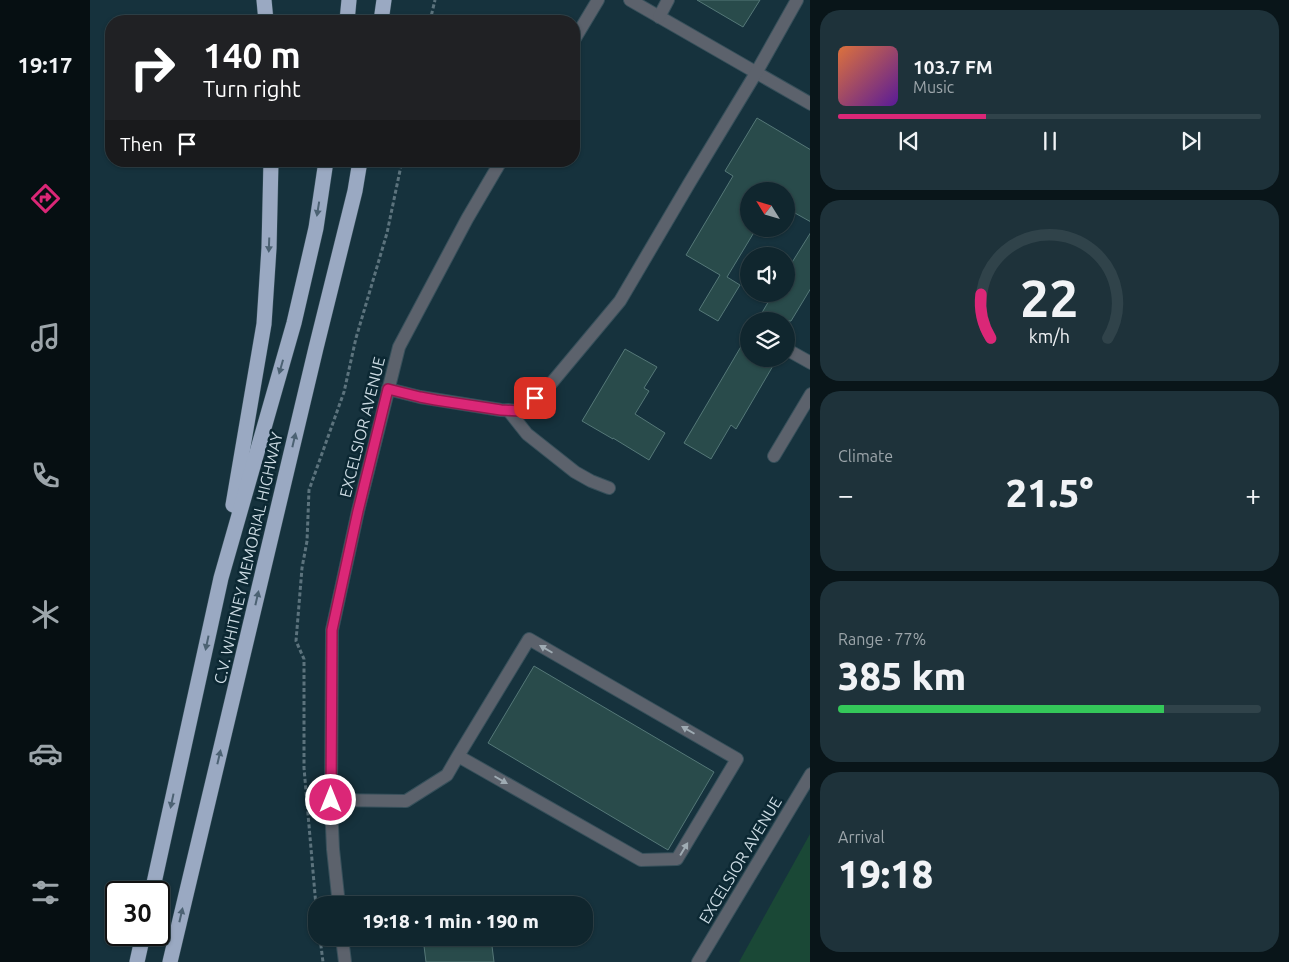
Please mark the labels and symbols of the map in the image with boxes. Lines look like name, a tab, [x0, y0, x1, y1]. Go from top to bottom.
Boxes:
north arrow	[740, 182, 795, 238]
one-way arrow	[314, 202, 322, 218]
one-way arrow	[265, 237, 273, 253]
street label: EXCELSIOR AVENUE	[336, 355, 388, 499]
one-way arrow	[277, 360, 285, 375]
pin	[514, 377, 556, 419]
street label: C.V. WHITNEY MEMORIAL HIGHWAY	[210, 430, 286, 686]
one-way arrow	[290, 433, 298, 448]
one-way arrow	[253, 591, 261, 606]
one-way arrow	[203, 635, 211, 650]
one-way arrow	[540, 645, 553, 654]
one-way arrow	[680, 726, 695, 734]
one-way arrow	[215, 749, 223, 764]
position arrow	[304, 773, 356, 825]
one-way arrow	[494, 775, 507, 784]
street label: EXCELSIOR AVENUE	[695, 793, 785, 926]
one-way arrow	[168, 794, 176, 809]
one-way arrow	[679, 842, 688, 855]
speed limit sign: 30	[105, 881, 170, 946]
one-way arrow	[177, 907, 185, 922]

